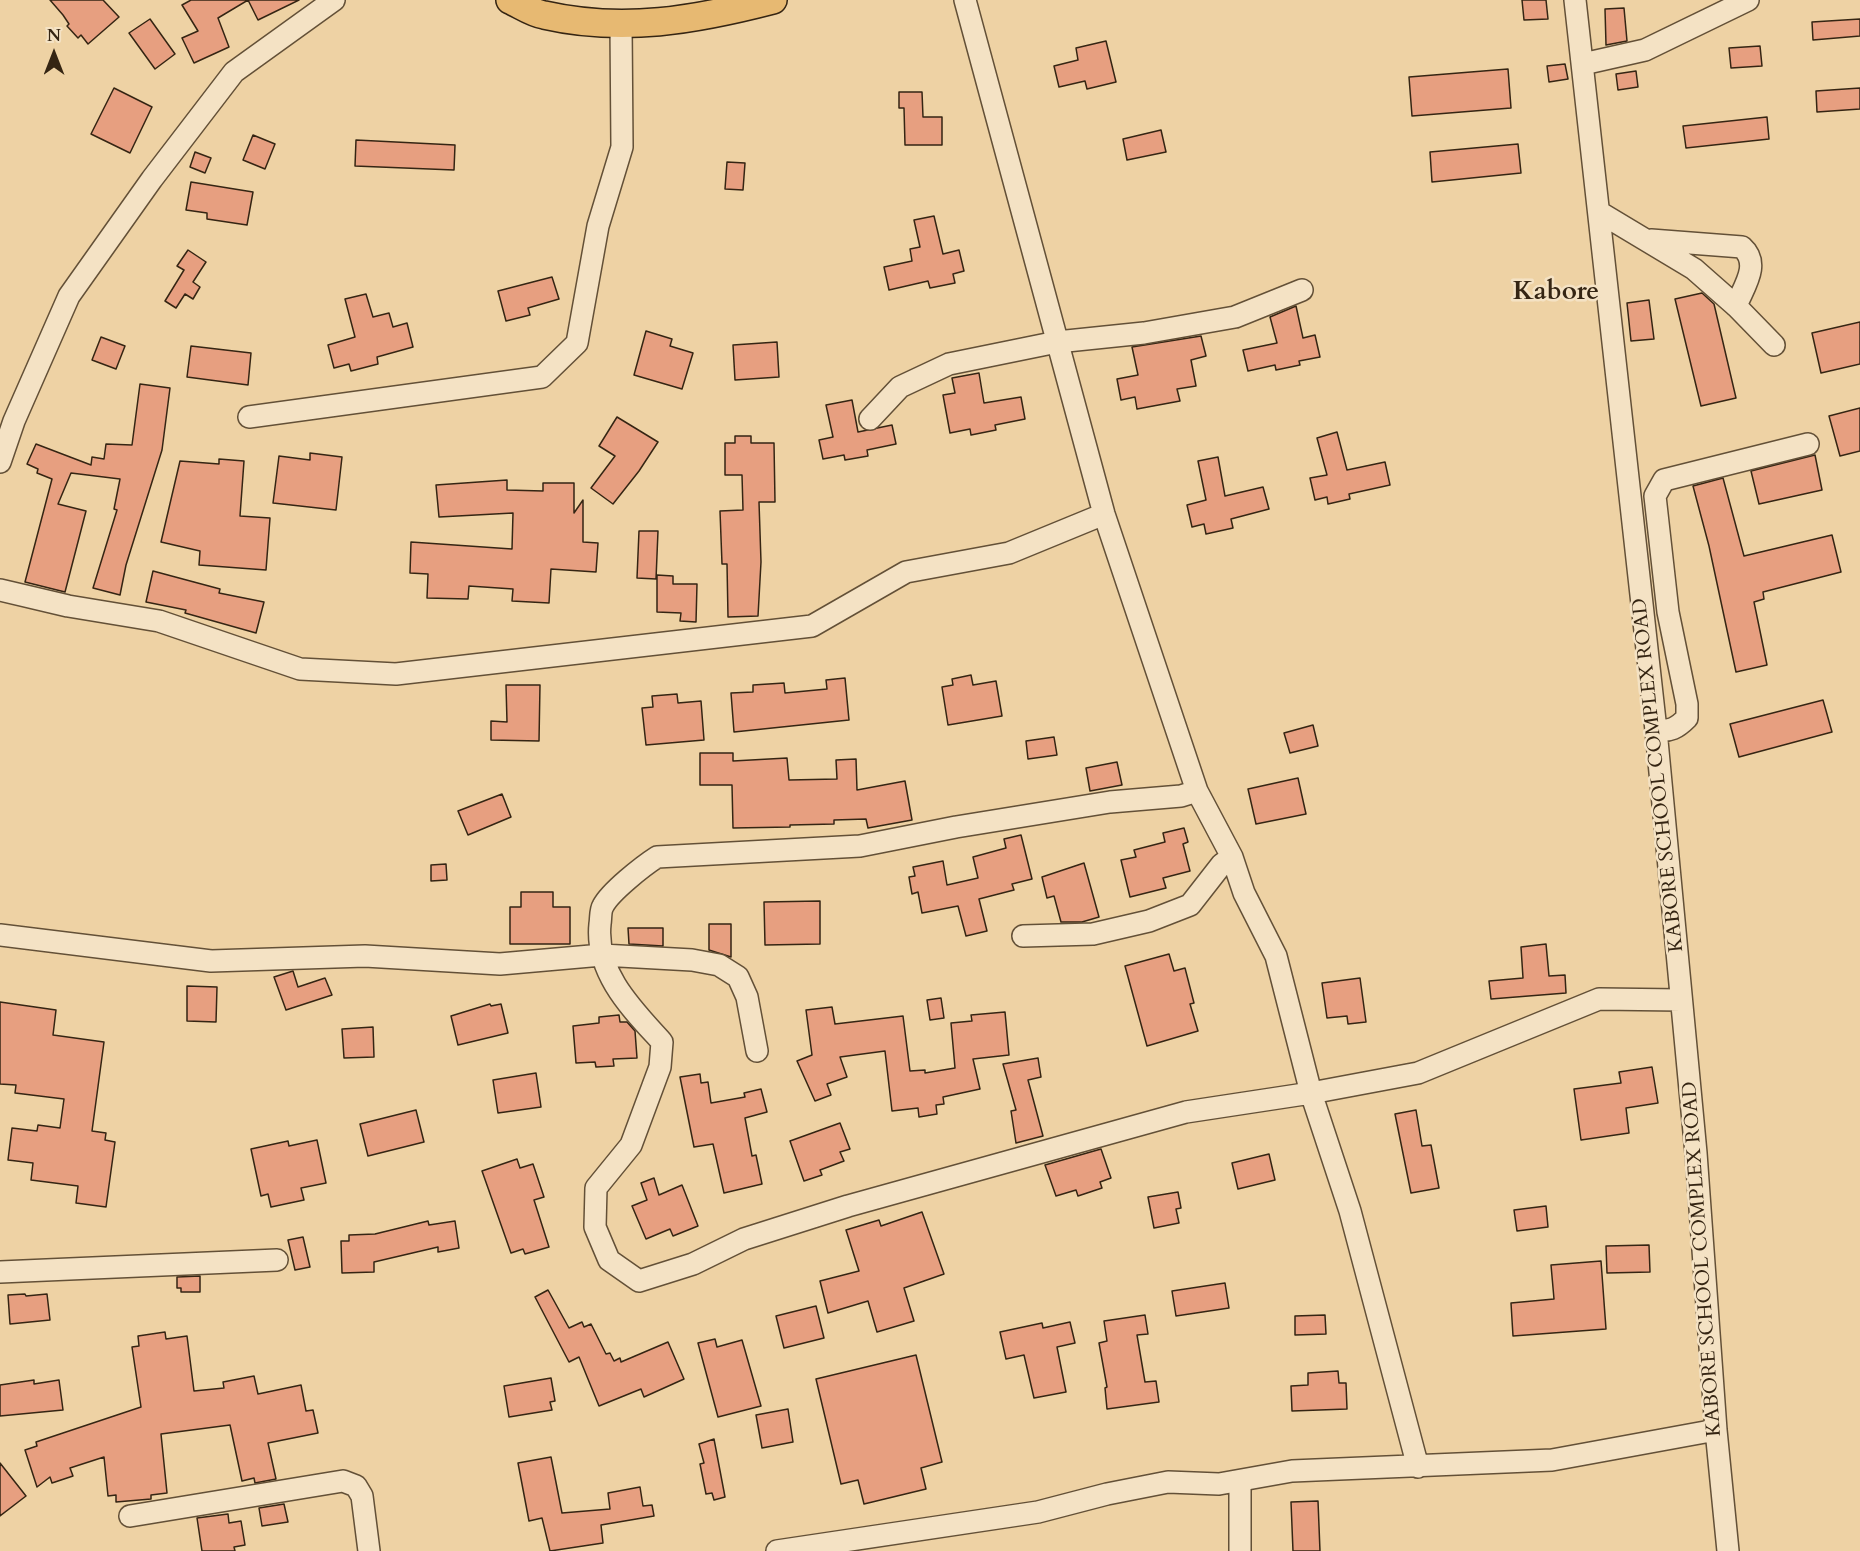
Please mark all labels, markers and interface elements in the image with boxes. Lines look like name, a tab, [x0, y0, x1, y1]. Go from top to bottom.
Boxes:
north arrow	[24, 24, 84, 84]
text: N	[47, 25, 61, 47]
district label: Kabore	[1513, 277, 1599, 309]
street label: KABORE SCHOOL COMPLEX ROAD	[1628, 597, 1690, 953]
street label: KABORE SCHOOL COMPLEX ROAD	[1679, 1081, 1727, 1437]

